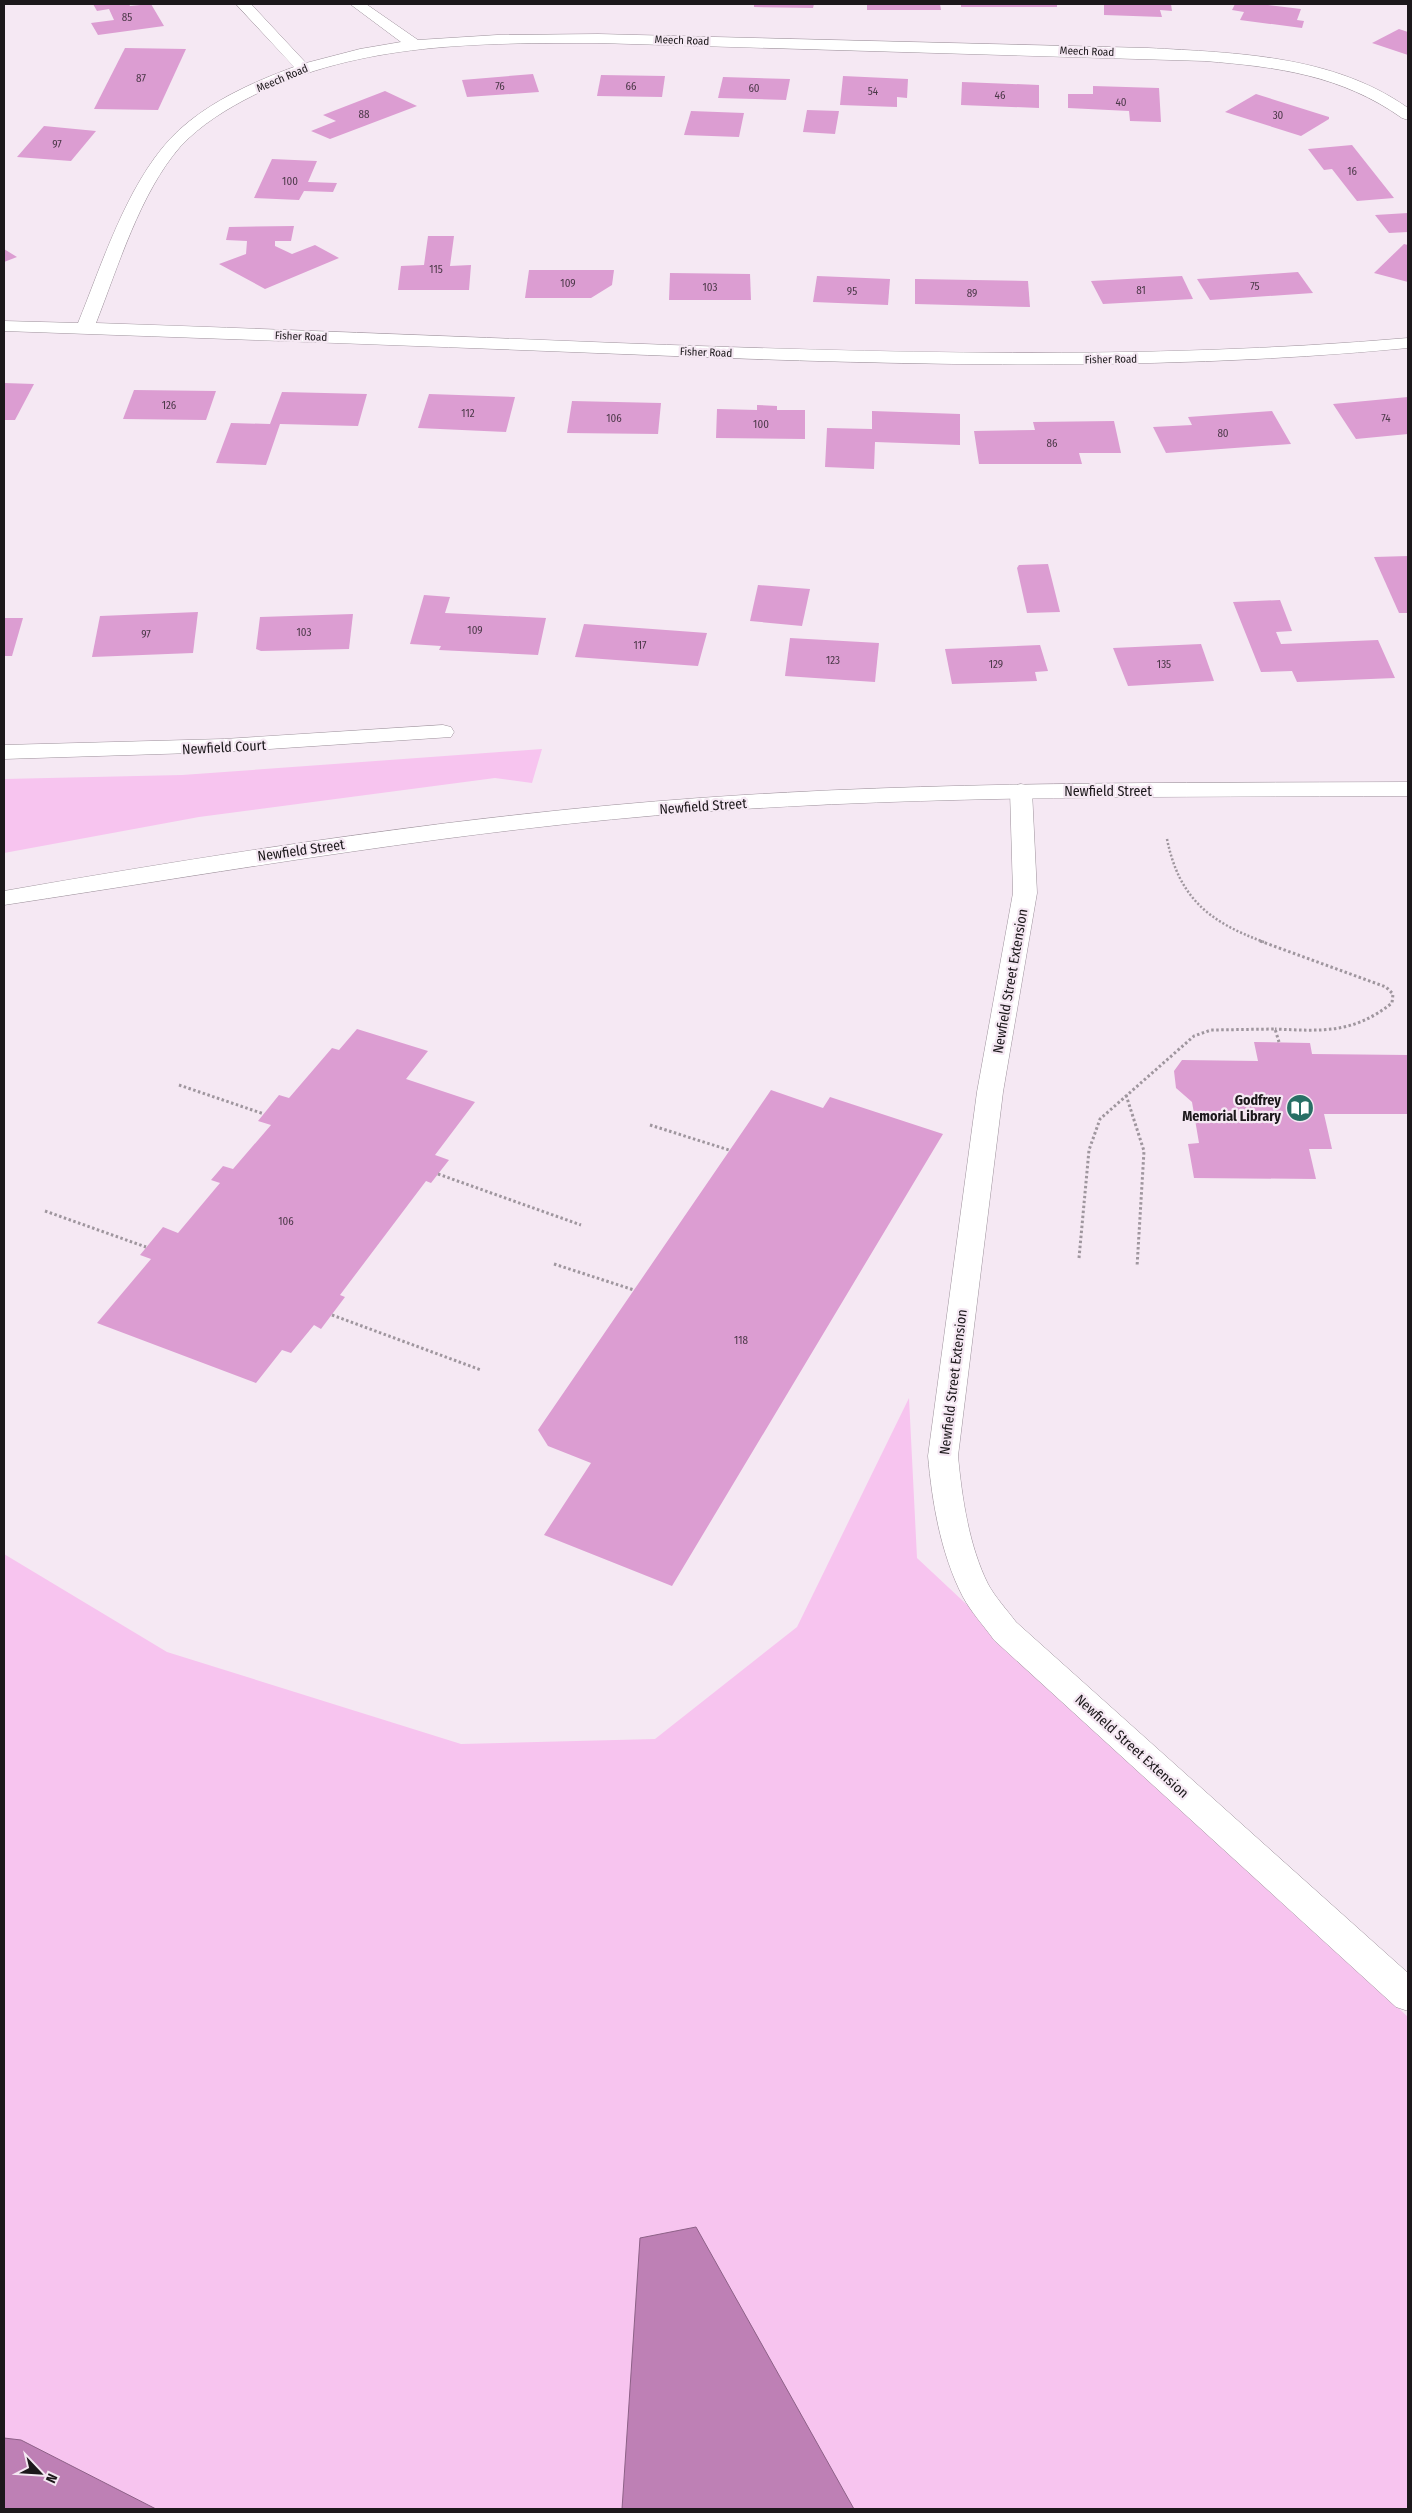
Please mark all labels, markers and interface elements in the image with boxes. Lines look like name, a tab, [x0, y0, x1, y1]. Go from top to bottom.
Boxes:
house number: 85	[122, 11, 132, 24]
street label: Meech Road	[654, 33, 709, 48]
street label: Meech Road	[1059, 44, 1114, 59]
street label: Meech Road	[255, 62, 310, 95]
house number: 87	[136, 72, 146, 85]
house number: 76	[495, 80, 505, 93]
house number: 66	[626, 80, 637, 93]
house number: 60	[748, 82, 760, 95]
house number: 54	[868, 85, 879, 98]
house number: 46	[995, 89, 1006, 102]
house number: 40	[1115, 96, 1127, 109]
house number: 88	[359, 108, 370, 121]
house number: 30	[1273, 109, 1284, 122]
house number: 97	[52, 138, 62, 151]
house number: 16	[1347, 165, 1357, 178]
house number: 100	[282, 175, 298, 188]
house number: 115	[429, 263, 443, 276]
house number: 109	[560, 277, 576, 290]
house number: 75	[1250, 280, 1260, 293]
house number: 103	[703, 281, 717, 294]
house number: 81	[1136, 284, 1146, 297]
house number: 95	[847, 285, 857, 298]
house number: 89	[967, 287, 977, 300]
street label: Fisher Road	[275, 329, 327, 344]
street label: Fisher Road	[680, 345, 732, 360]
street label: Fisher Road	[1085, 353, 1137, 366]
house number: 126	[162, 399, 177, 412]
house number: 112	[461, 407, 475, 420]
house number: 106	[606, 412, 622, 425]
house number: 74	[1381, 412, 1391, 425]
house number: 100	[753, 418, 769, 431]
house number: 80	[1217, 427, 1229, 440]
house number: 86	[1047, 437, 1058, 450]
house number: 109	[467, 624, 483, 637]
house number: 103	[297, 626, 311, 639]
house number: 97	[141, 628, 151, 641]
house number: 117	[634, 639, 647, 652]
house number: 123	[826, 654, 840, 667]
house number: 129	[989, 658, 1003, 671]
house number: 135	[1157, 658, 1171, 671]
street label: Newfield Court	[182, 737, 267, 758]
street label: Newfield Street	[1064, 783, 1152, 800]
street label: Newfield Street	[659, 795, 748, 818]
street label: Newfield Street	[256, 836, 346, 865]
street label: Newfield Street Extension	[989, 907, 1032, 1055]
place label: Godfrey Memorial Library	[1182, 1092, 1281, 1125]
library icon: Godfrey Memorial Library	[1285, 1093, 1315, 1123]
house number: 106	[278, 1215, 294, 1228]
street label: Newfield Street Extension	[936, 1308, 971, 1456]
house number: 118	[734, 1334, 748, 1347]
street label: Newfield Street Extension	[1072, 1691, 1192, 1802]
north arrow	[15, 2448, 65, 2498]
text: N	[42, 2471, 61, 2486]

